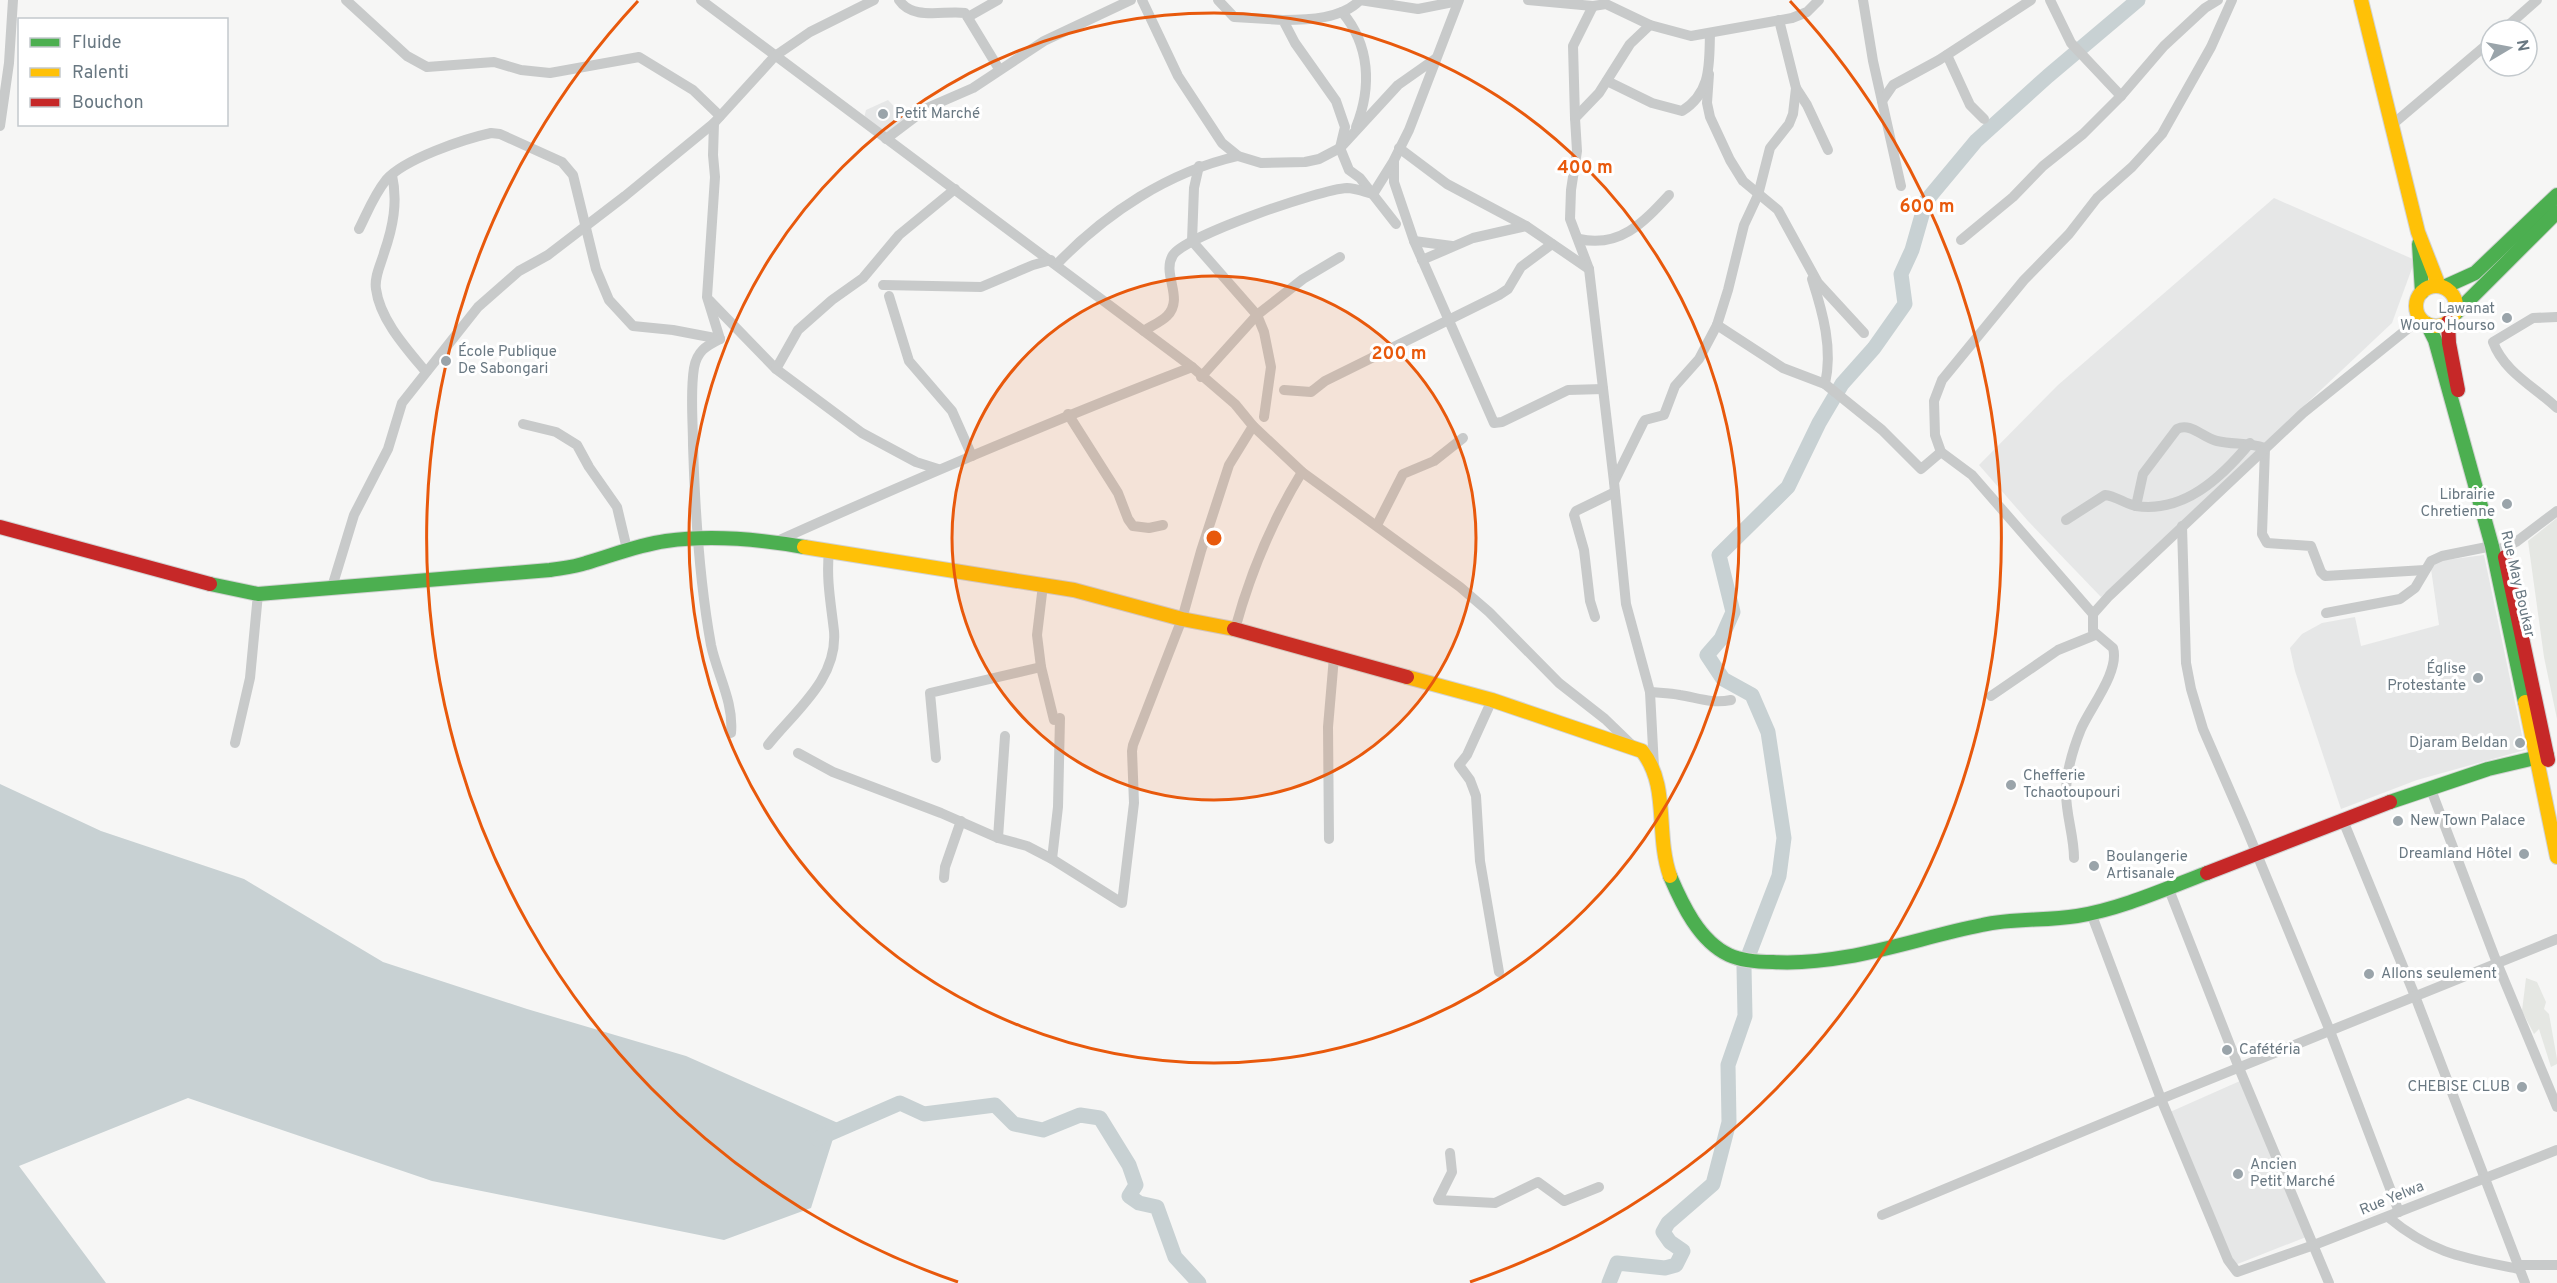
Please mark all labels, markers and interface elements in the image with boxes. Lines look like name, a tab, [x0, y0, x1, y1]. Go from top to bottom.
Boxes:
legend	[18, 18, 228, 126]
north arrow	[2479, 18, 2539, 78]
text: Fluide	[72, 32, 121, 55]
text: N	[2511, 38, 2533, 53]
text: Ralenti	[72, 62, 129, 85]
text: Bouchon	[72, 92, 144, 115]
place label: Petit Marché	[895, 105, 980, 124]
marker: Petit Marché	[876, 107, 890, 121]
text: 400 m	[1557, 157, 1613, 180]
text: 600 m	[1899, 196, 1955, 219]
place label: Lawanat Wouro Hourso	[2400, 300, 2495, 336]
marker: Lawanat Wouro Hourso	[2500, 311, 2514, 325]
place label: École Publique De Sabongari	[458, 342, 557, 379]
text: 200 m	[1371, 343, 1427, 366]
marker: École Publique De Sabongari	[439, 354, 453, 368]
place label: Librairie Chretienne	[2420, 486, 2495, 522]
marker: Librairie Chretienne	[2500, 497, 2514, 511]
centre of rings	[1204, 528, 1224, 548]
street label: Rue May Boukar	[2495, 529, 2539, 639]
place label: Église Protestante	[2387, 659, 2466, 696]
marker: Église Protestante	[2471, 671, 2485, 685]
place label: Djaram Beldan	[2409, 734, 2508, 753]
marker: Djaram Beldan	[2513, 736, 2527, 750]
place label: Chefferie Tchaotoupouri	[2023, 767, 2120, 803]
marker: Chefferie Tchaotoupouri	[2004, 778, 2018, 792]
place label: New Town Palace	[2410, 812, 2525, 831]
marker: New Town Palace	[2391, 814, 2405, 828]
place label: Dreamland Hôtel	[2399, 845, 2512, 864]
marker: Dreamland Hôtel	[2517, 847, 2531, 861]
place label: Boulangerie Artisanale	[2106, 848, 2188, 884]
marker: Boulangerie Artisanale	[2087, 859, 2101, 873]
place label: Allons seulement	[2381, 965, 2497, 984]
marker: Allons seulement	[2362, 967, 2376, 981]
place label: Cafétéria	[2239, 1041, 2300, 1060]
marker: Cafétéria	[2220, 1043, 2234, 1057]
place label: CHEBISE CLUB	[2408, 1078, 2510, 1097]
marker: CHEBISE CLUB	[2515, 1080, 2529, 1094]
place label: Ancien Petit Marché	[2250, 1156, 2335, 1192]
marker: Ancien Petit Marché	[2231, 1167, 2245, 1181]
street label: Rue Yelwa	[2357, 1177, 2427, 1221]

